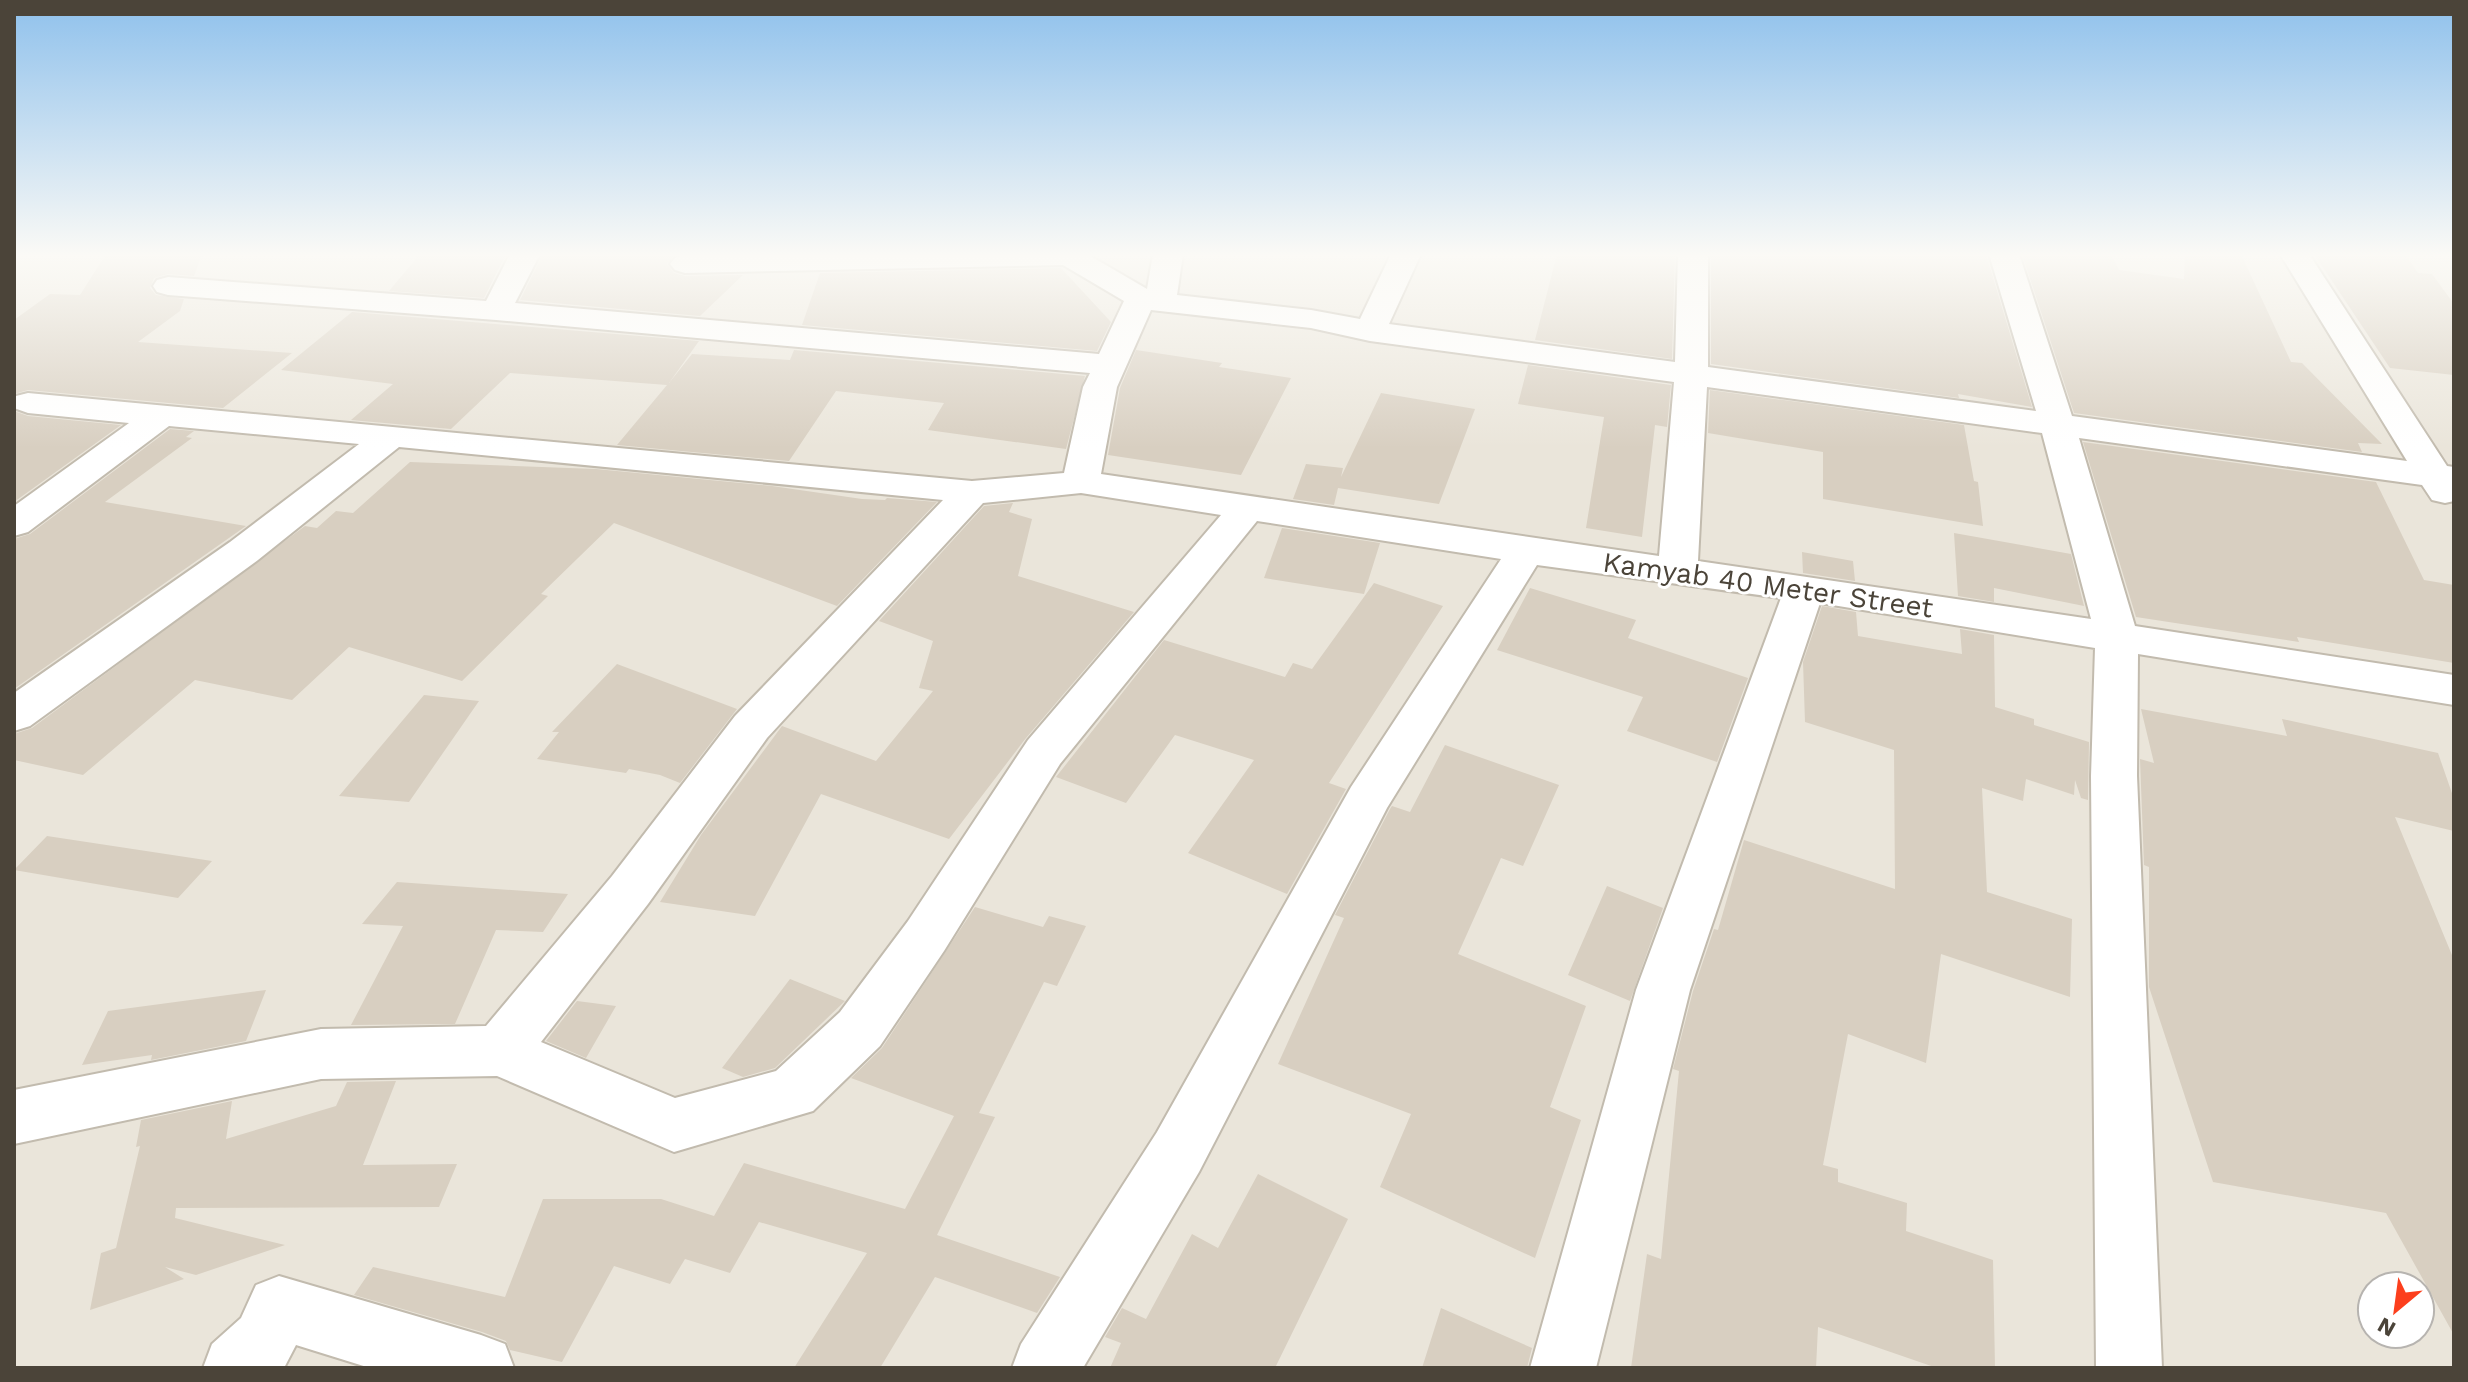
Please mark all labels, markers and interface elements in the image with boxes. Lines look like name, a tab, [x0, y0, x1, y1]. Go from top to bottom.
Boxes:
street label: Kamyab 40 Meter Street	[1601, 545, 1936, 625]
north arrow	[2356, 1270, 2436, 1350]
text: N	[2373, 1312, 2400, 1342]

